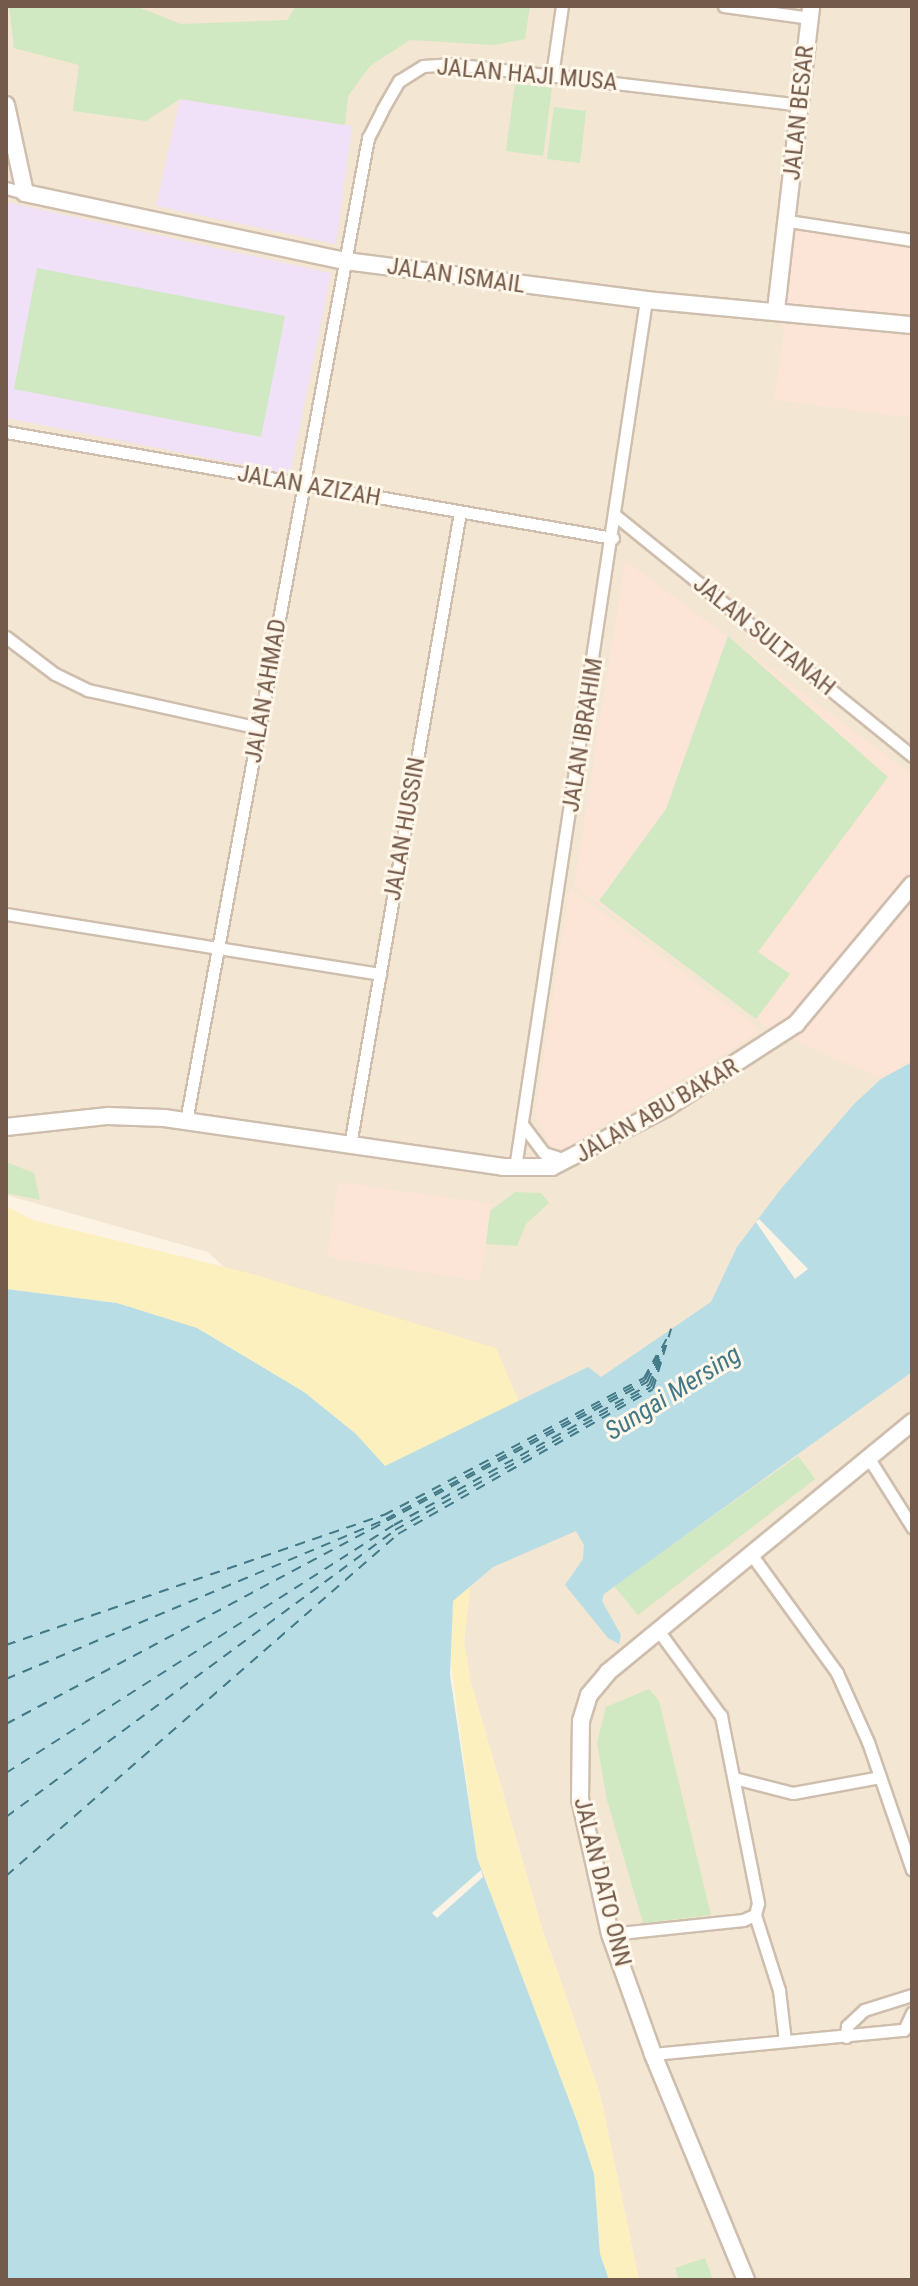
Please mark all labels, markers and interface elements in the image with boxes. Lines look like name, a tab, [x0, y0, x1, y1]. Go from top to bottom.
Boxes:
street label: JALAN BESAR	[778, 44, 820, 182]
street label: JALAN HAJI MUSA	[436, 53, 618, 97]
street label: JALAN ISMAIL	[385, 252, 527, 300]
street label: JALAN AZIZAH	[235, 459, 383, 513]
street label: JALAN SULTANAH	[687, 570, 841, 702]
street label: JALAN AHMAD	[239, 617, 293, 765]
street label: JALAN IBRAHIM	[557, 656, 609, 814]
street label: JALAN HUSSIN	[378, 755, 432, 903]
street label: JALAN ABU BAKAR	[570, 1053, 744, 1169]
water label: Sungai Mersing	[599, 1339, 747, 1447]
street label: JALAN DATO ONN	[567, 1795, 637, 1969]

